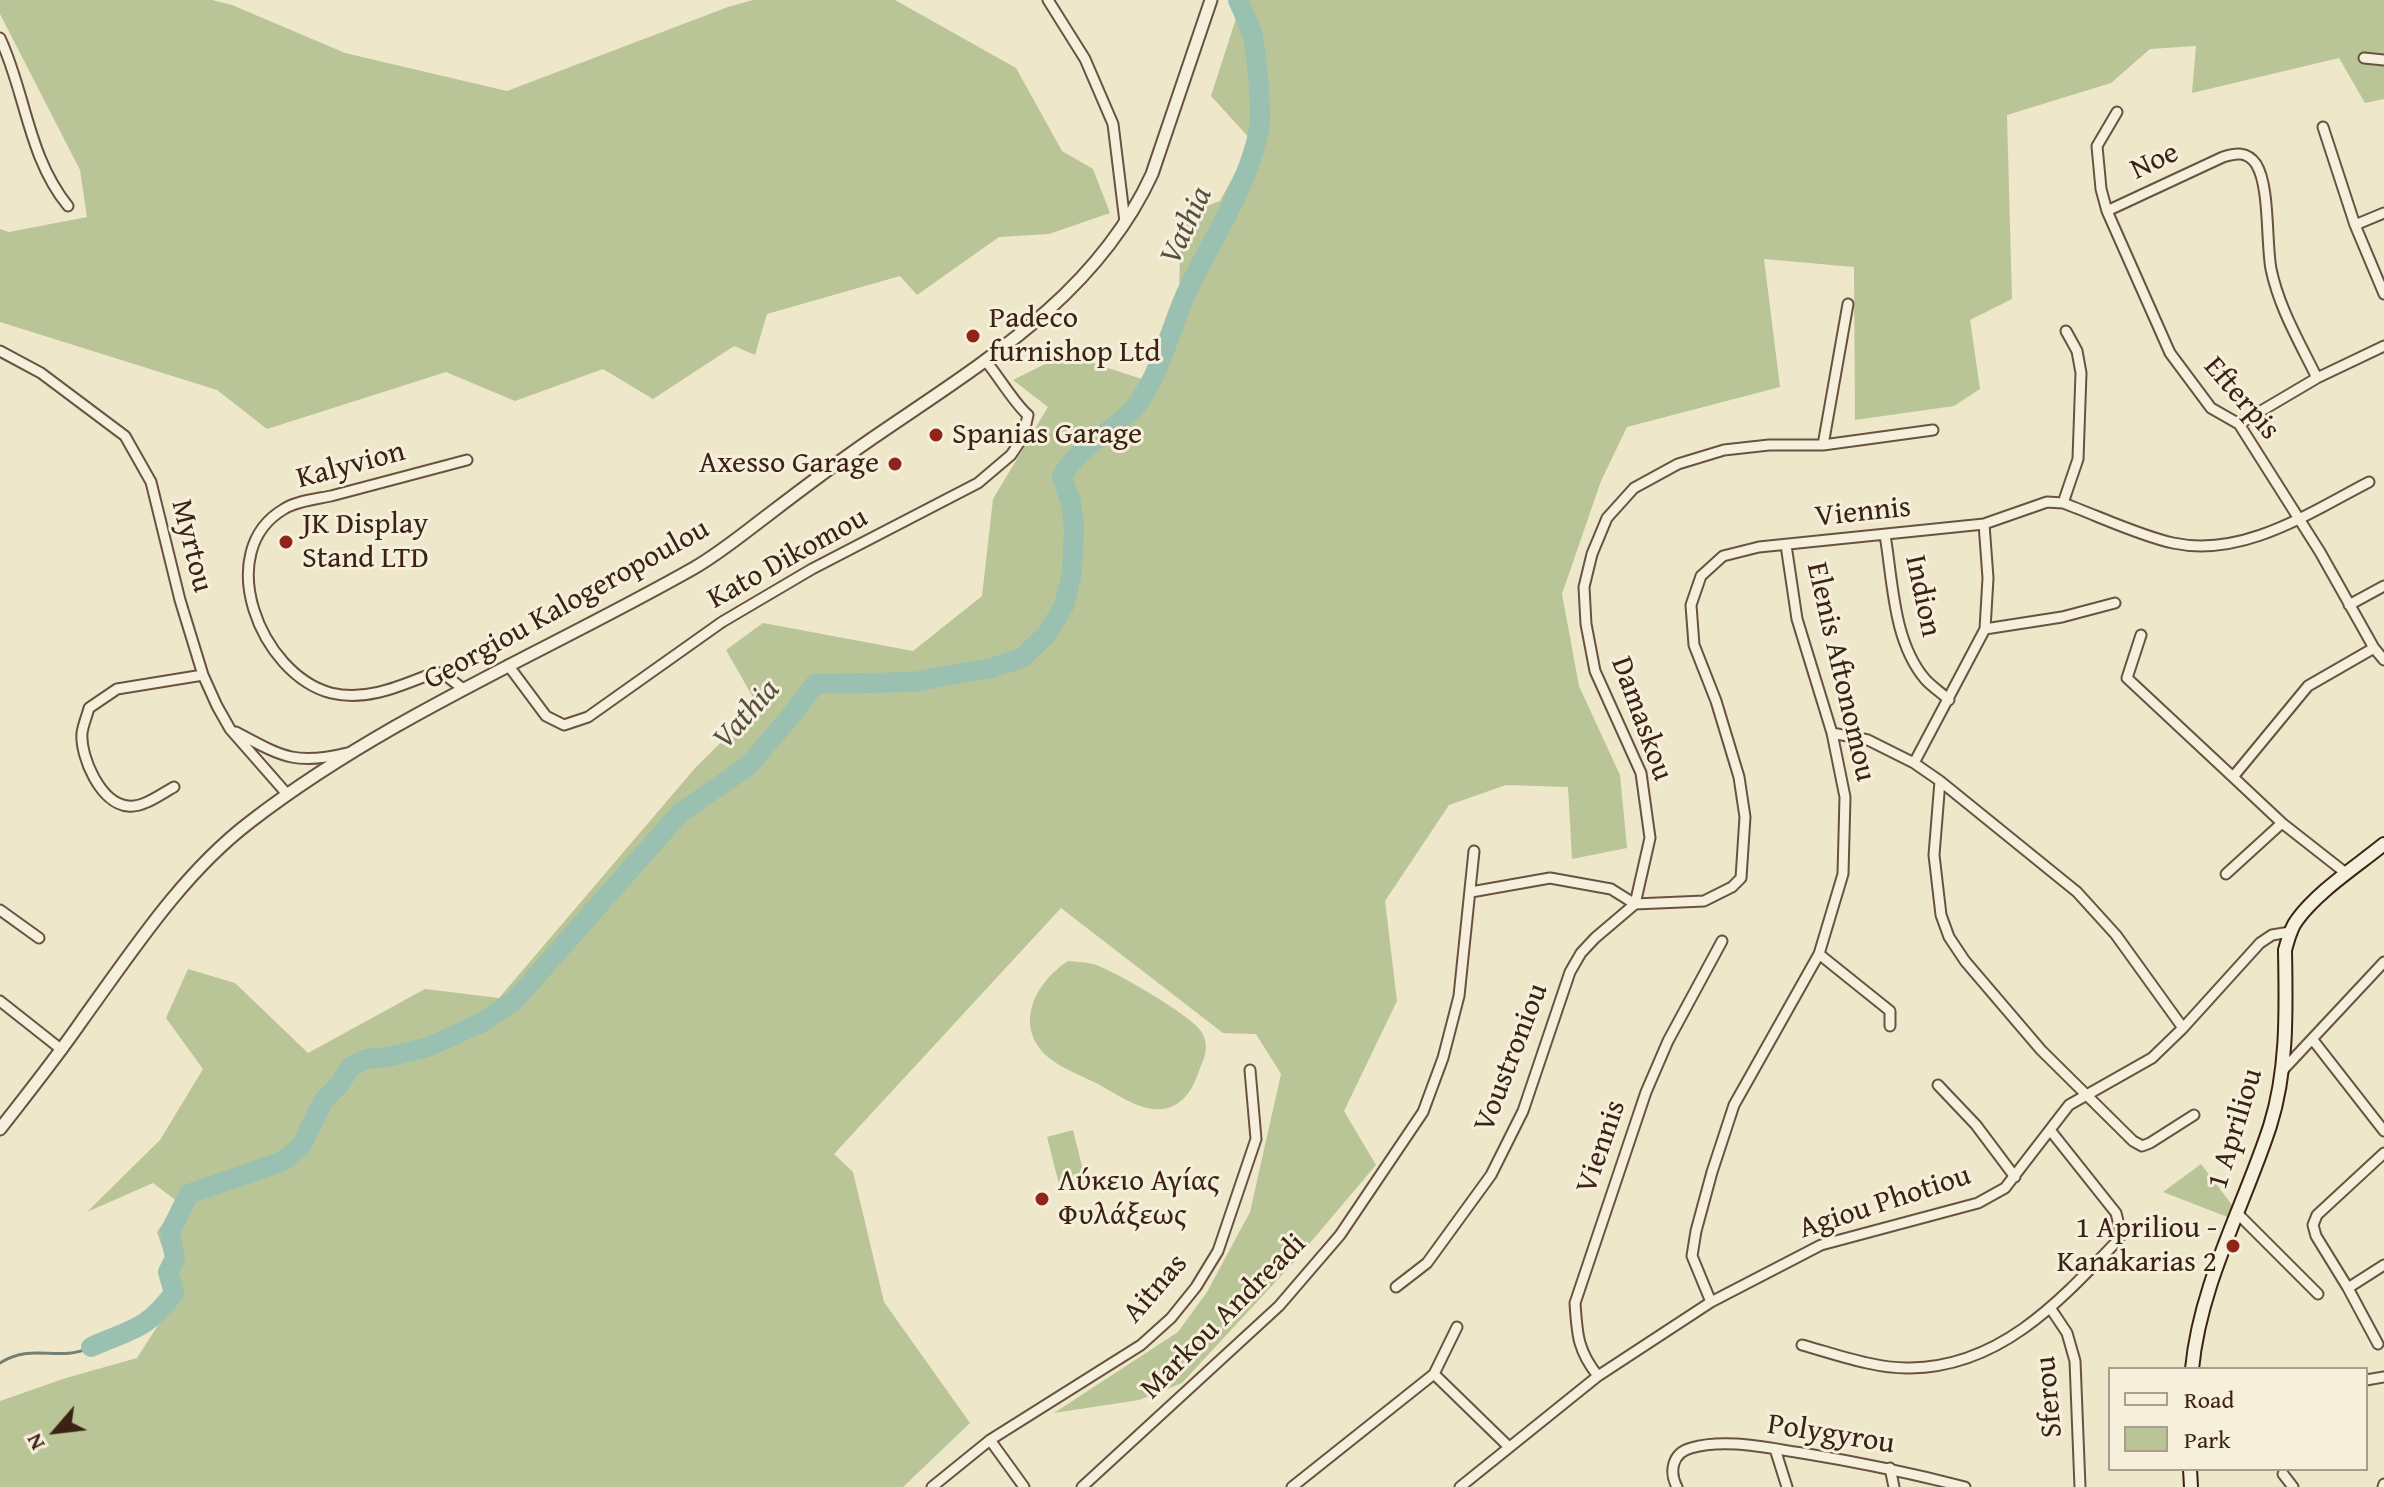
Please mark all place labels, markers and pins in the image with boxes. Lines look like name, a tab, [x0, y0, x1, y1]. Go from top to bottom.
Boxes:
place label: Padeco furnishop Ltd	[989, 301, 1161, 372]
marker: Padeco furnishop Ltd	[964, 327, 982, 345]
place label: Spanias Garage	[952, 417, 1142, 453]
marker: Spanias Garage	[927, 426, 945, 444]
place label: Axesso Garage	[699, 446, 879, 482]
marker: Axesso Garage	[886, 455, 904, 473]
place label: JK Display Stand LTD	[302, 507, 429, 578]
marker: JK Display Stand LTD	[277, 533, 295, 551]
place label: Λύκειο Αγίας Φυλάξεως	[1058, 1164, 1220, 1234]
marker: Λύκειο Αγίας Φυλάξεως	[1033, 1190, 1051, 1208]
place label: 1 Apriliou - Kanakarias 2	[2057, 1211, 2217, 1282]
marker: 1 Apriliou - Kanakarias 2	[2224, 1237, 2242, 1255]

